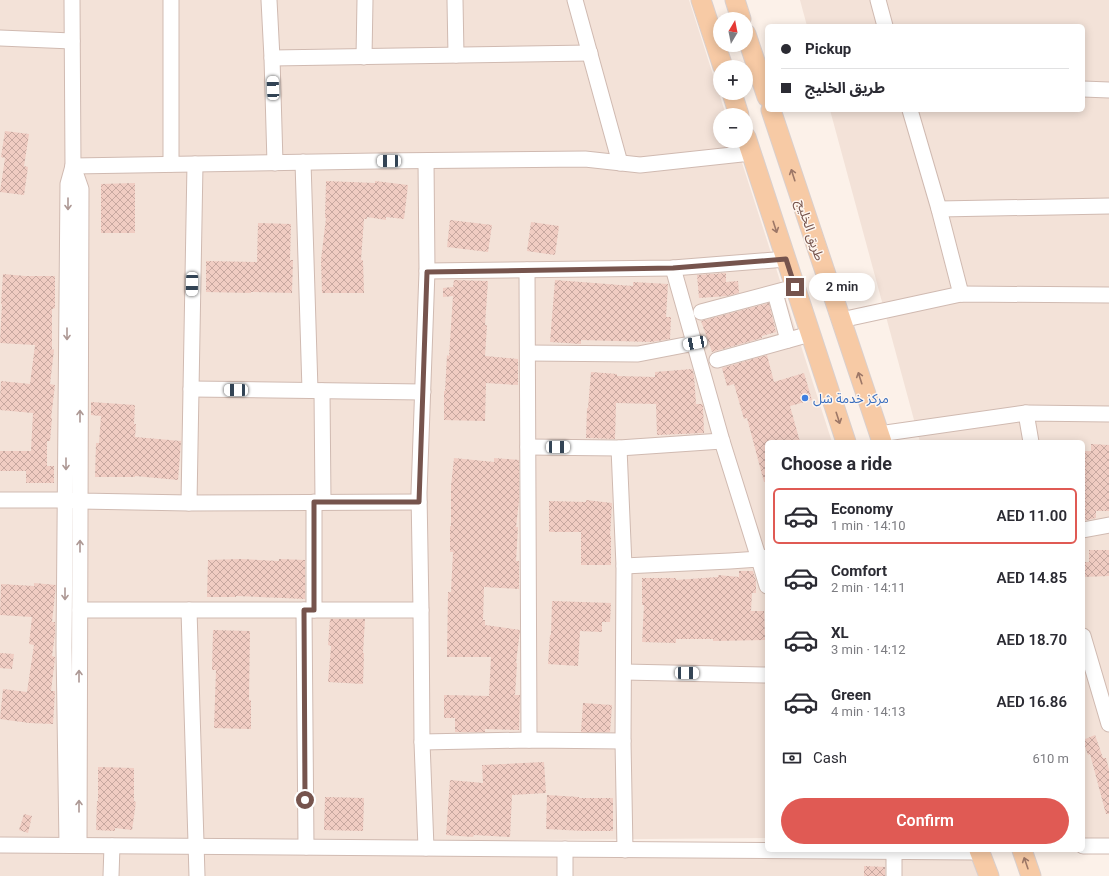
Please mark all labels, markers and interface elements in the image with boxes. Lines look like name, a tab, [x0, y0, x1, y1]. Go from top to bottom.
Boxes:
north arrow	[713, 12, 753, 52]
map controls	[713, 12, 753, 148]
text: Pickup	[805, 40, 851, 58]
button: +	[713, 60, 753, 100]
car	[267, 76, 279, 100]
text: طريق الخليج	[805, 79, 885, 97]
button: −	[713, 108, 753, 148]
car	[377, 155, 401, 167]
one-way arrow	[789, 169, 796, 182]
one-way arrow	[64, 197, 71, 210]
street label: طريق الخليج	[791, 198, 827, 264]
one-way arrow	[772, 221, 780, 233]
car	[186, 272, 198, 296]
callout: 2 min	[809, 273, 875, 301]
route end	[786, 278, 804, 296]
text: 2 min	[826, 279, 858, 294]
one-way arrow	[63, 327, 71, 340]
car	[682, 335, 708, 351]
one-way arrow	[856, 373, 864, 385]
car	[224, 384, 248, 396]
place label: مركز خدمة شل	[813, 391, 889, 407]
marker: مركز خدمة شل	[800, 393, 810, 403]
one-way arrow	[76, 410, 84, 423]
one-way arrow	[834, 411, 842, 423]
car	[546, 441, 570, 453]
text: Choose a ride	[781, 453, 892, 474]
one-way arrow	[62, 457, 70, 470]
icon: car	[783, 498, 819, 534]
text: Economy	[831, 500, 893, 518]
text: AED 11.00	[996, 507, 1067, 525]
text: 1 min · 14:10	[831, 518, 906, 533]
one-way arrow	[76, 540, 84, 553]
icon: car	[783, 560, 819, 596]
text: Comfort	[831, 562, 887, 580]
text: AED 14.85	[996, 569, 1067, 587]
text: 2 min · 14:11	[831, 580, 906, 595]
one-way arrow	[61, 587, 69, 600]
icon: car	[783, 622, 819, 658]
text: XL	[831, 624, 849, 642]
text: AED 18.70	[996, 631, 1067, 649]
text: 3 min · 14:12	[831, 642, 906, 657]
car	[675, 667, 699, 679]
one-way arrow	[75, 670, 83, 683]
icon: car	[783, 684, 819, 720]
text: Green	[831, 686, 871, 704]
text: AED 16.86	[996, 693, 1067, 711]
text: 4 min · 14:13	[831, 704, 906, 719]
icon: cash	[781, 747, 803, 769]
text: Cash	[813, 749, 847, 767]
text: 610 m	[1032, 751, 1069, 766]
route start	[296, 791, 314, 809]
button: Confirm	[781, 798, 1069, 844]
one-way arrow	[75, 800, 83, 813]
one-way arrow	[1022, 857, 1030, 869]

